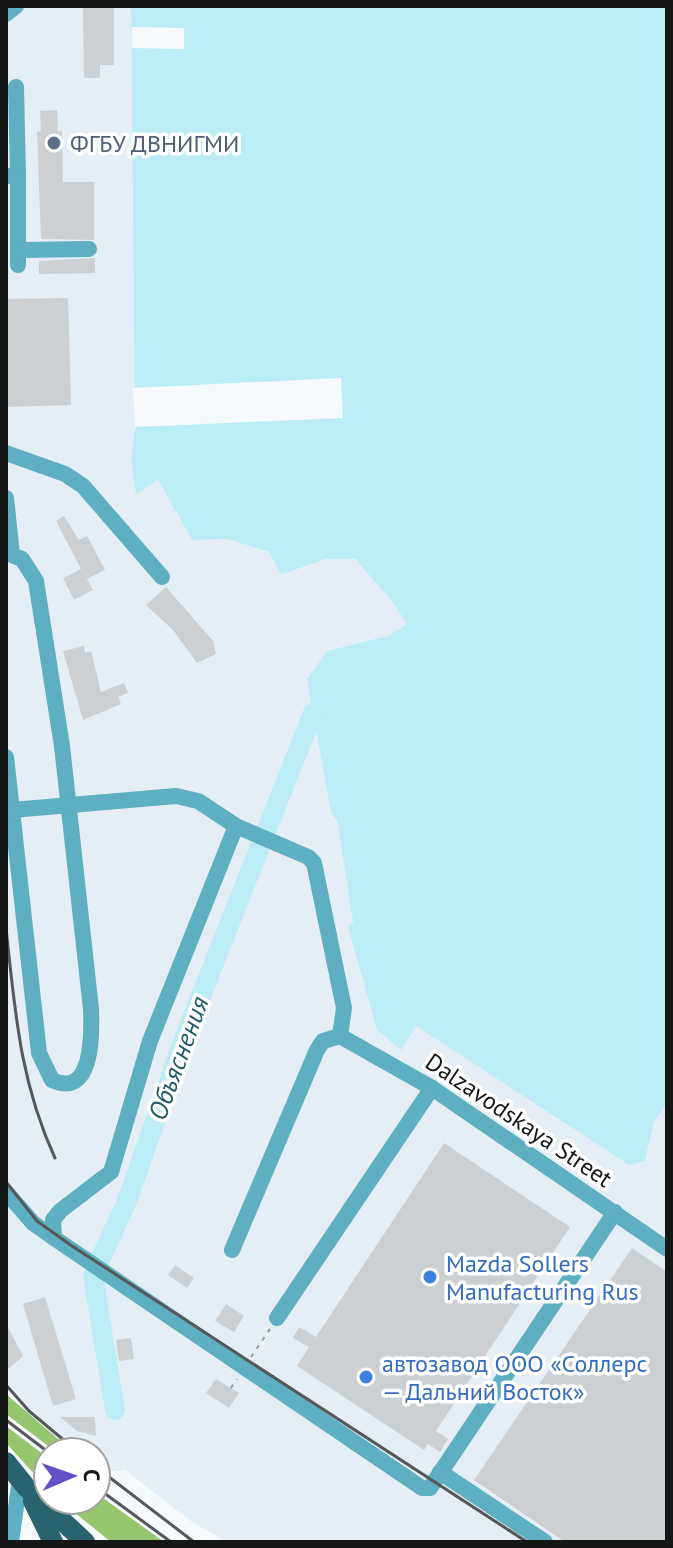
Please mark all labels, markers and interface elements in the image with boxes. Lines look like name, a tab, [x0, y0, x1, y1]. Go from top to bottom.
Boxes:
place label: ФГБУ ДВНИГМИ	[70, 128, 239, 159]
marker: ФГБУ ДВНИГМИ	[45, 134, 63, 152]
water label: Объяснения	[140, 992, 216, 1124]
street label: Dalzavodskaya Street	[420, 1046, 618, 1194]
place label: Mazda Sollers Manufacturing Rus	[446, 1248, 639, 1307]
marker: Mazda Sollers Manufacturing Rus	[421, 1268, 439, 1286]
place label: автозавод ООО «Соллерс — Дальний Восток»	[382, 1348, 648, 1407]
marker: автозавод ООО «Соллерс — Дальний Восток»	[357, 1368, 375, 1386]
north arrow	[32, 1436, 112, 1516]
text: С	[78, 1469, 106, 1482]

